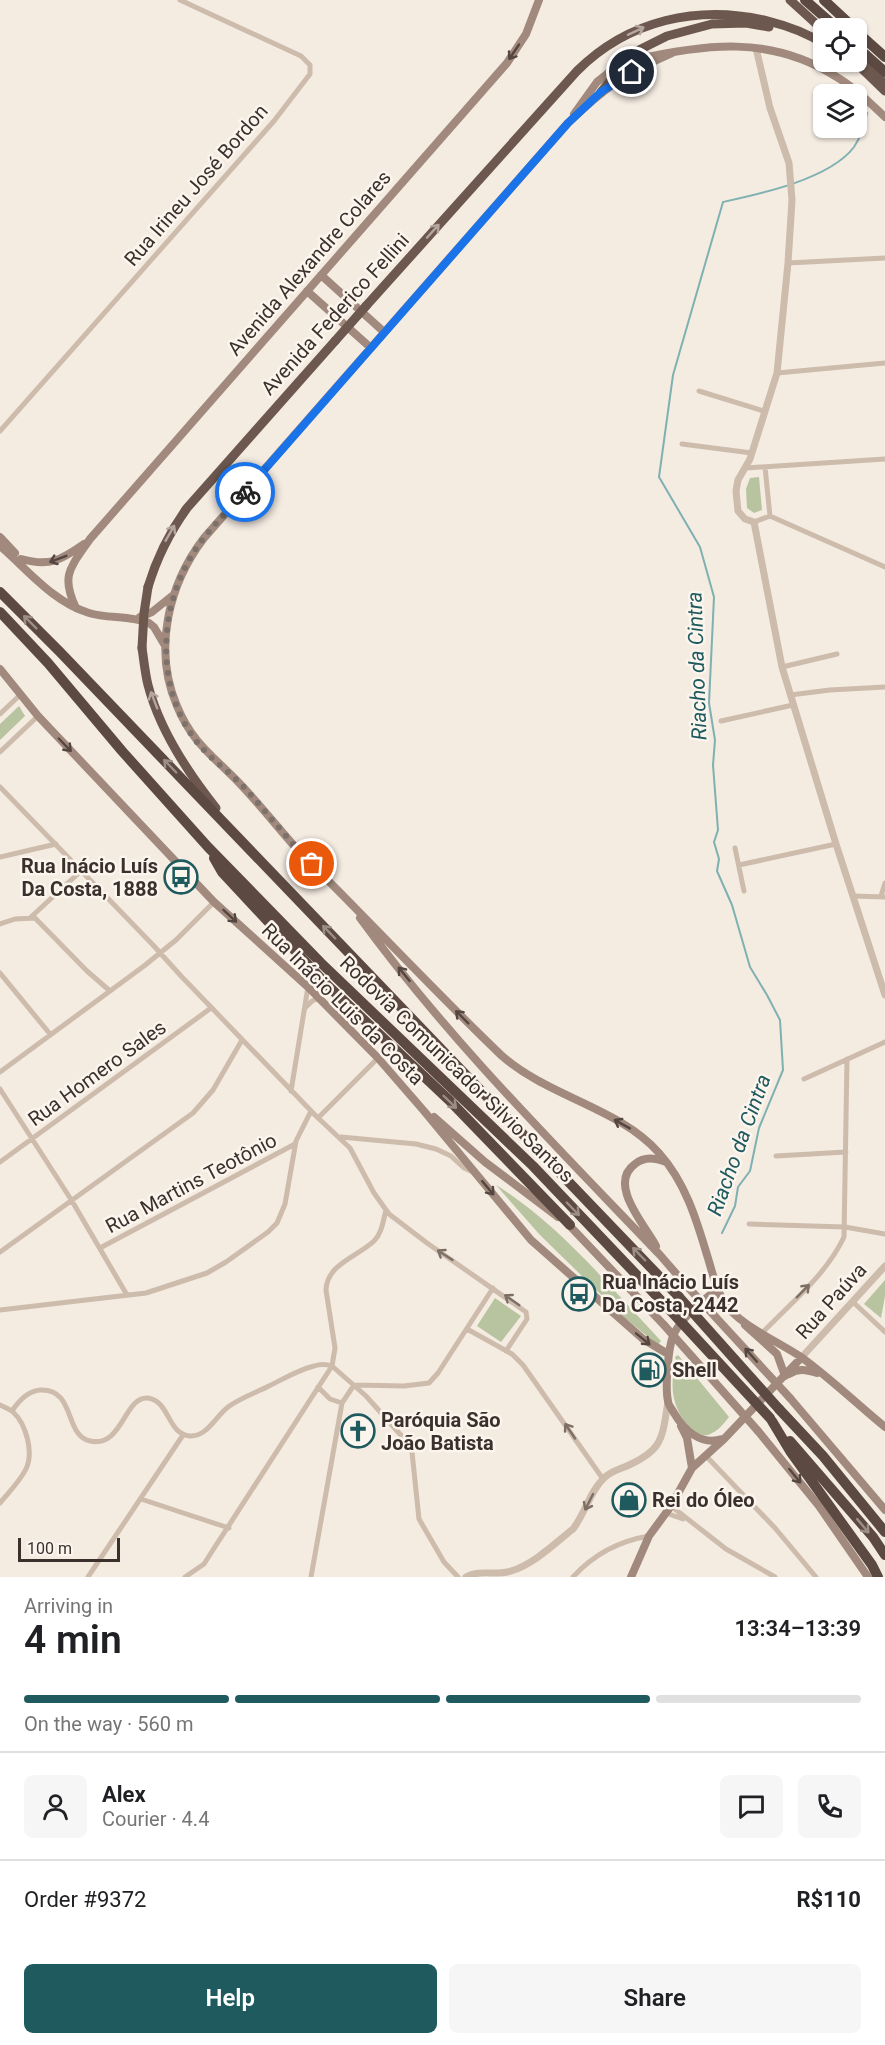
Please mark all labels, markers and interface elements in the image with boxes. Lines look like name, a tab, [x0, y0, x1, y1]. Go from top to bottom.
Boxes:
map controls	[813, 18, 867, 138]
button: locate	[813, 18, 867, 72]
one-way arrow	[626, 24, 644, 36]
one-way arrow	[508, 44, 520, 60]
pin	[606, 46, 657, 97]
icon: home	[615, 55, 648, 88]
button: layers	[813, 84, 867, 138]
street label: Rua Irineu José Bordon	[119, 99, 273, 271]
street label: Avenida Alexandre Colares	[222, 166, 396, 360]
one-way arrow	[426, 224, 440, 239]
street label: Avenida Federico Fellini	[256, 228, 414, 400]
courier	[215, 462, 275, 522]
icon: bike	[229, 476, 262, 509]
one-way arrow	[165, 525, 177, 542]
one-way arrow	[49, 555, 68, 566]
water label: Riacho da Cintra	[682, 591, 712, 741]
one-way arrow	[23, 614, 38, 629]
one-way arrow	[147, 691, 158, 710]
one-way arrow	[58, 738, 73, 753]
one-way arrow	[162, 759, 177, 774]
pin	[286, 838, 337, 889]
icon: bag	[295, 847, 328, 880]
place label: Rua Inácio Luís Da Costa, 1888	[21, 854, 158, 901]
bus stop icon: Rua Inácio Luís Da Costa, 1888	[163, 859, 199, 895]
one-way arrow	[222, 909, 237, 923]
street label: Rua Inácio Luis da Costa	[257, 918, 429, 1090]
one-way arrow	[322, 924, 336, 939]
street label: Rodovia Comunicador Silvio Santos	[335, 951, 579, 1187]
one-way arrow	[397, 966, 410, 982]
one-way arrow	[455, 1009, 469, 1024]
street label: Rua Homero Sales	[23, 1015, 171, 1131]
water label: Riacho da Cintra	[702, 1071, 776, 1219]
one-way arrow	[443, 1094, 458, 1109]
one-way arrow	[614, 1118, 631, 1130]
street label: Rua Martins Teotônio	[101, 1128, 281, 1238]
one-way arrow	[481, 1180, 495, 1195]
one-way arrow	[566, 1201, 581, 1216]
one-way arrow	[631, 1247, 646, 1262]
one-way arrow	[437, 1249, 453, 1261]
street label: Rua Paúva	[791, 1258, 871, 1344]
place label: Rua Inácio Luís Da Costa, 2442	[602, 1270, 739, 1317]
bus stop icon: Rua Inácio Luís Da Costa, 2442	[561, 1276, 597, 1312]
one-way arrow	[796, 1283, 811, 1298]
one-way arrow	[504, 1294, 520, 1306]
one-way arrow	[634, 1332, 650, 1345]
one-way arrow	[744, 1348, 758, 1363]
fuel station icon: Shell	[631, 1352, 667, 1388]
place label: Shell	[672, 1358, 717, 1382]
place label: Paróquia São João Batista	[381, 1408, 501, 1455]
church icon: Paróquia São João Batista	[340, 1413, 376, 1449]
one-way arrow	[564, 1423, 576, 1439]
one-way arrow	[788, 1468, 801, 1484]
shop icon: Rei do Óleo	[611, 1482, 647, 1518]
place label: Rei do Óleo	[652, 1488, 755, 1512]
one-way arrow	[583, 1493, 595, 1511]
one-way arrow	[856, 1518, 870, 1533]
scale bar	[18, 1535, 120, 1562]
text: 100 m	[27, 1539, 72, 1558]
text: Arriving in	[24, 1594, 113, 1618]
text: 13:34–13:39	[734, 1616, 861, 1641]
text: 4 min	[24, 1617, 122, 1663]
text: On the way · 560 m	[24, 1712, 193, 1736]
button: person	[24, 1775, 87, 1838]
button: chat	[720, 1775, 783, 1838]
button: phone	[798, 1775, 861, 1838]
text: Alex	[102, 1782, 146, 1807]
text: Courier · 4.4	[102, 1807, 209, 1831]
text: Order #9372	[24, 1887, 146, 1912]
text: R$110	[796, 1887, 861, 1912]
button: Help	[24, 1964, 437, 2033]
button: Share	[449, 1964, 861, 2033]

